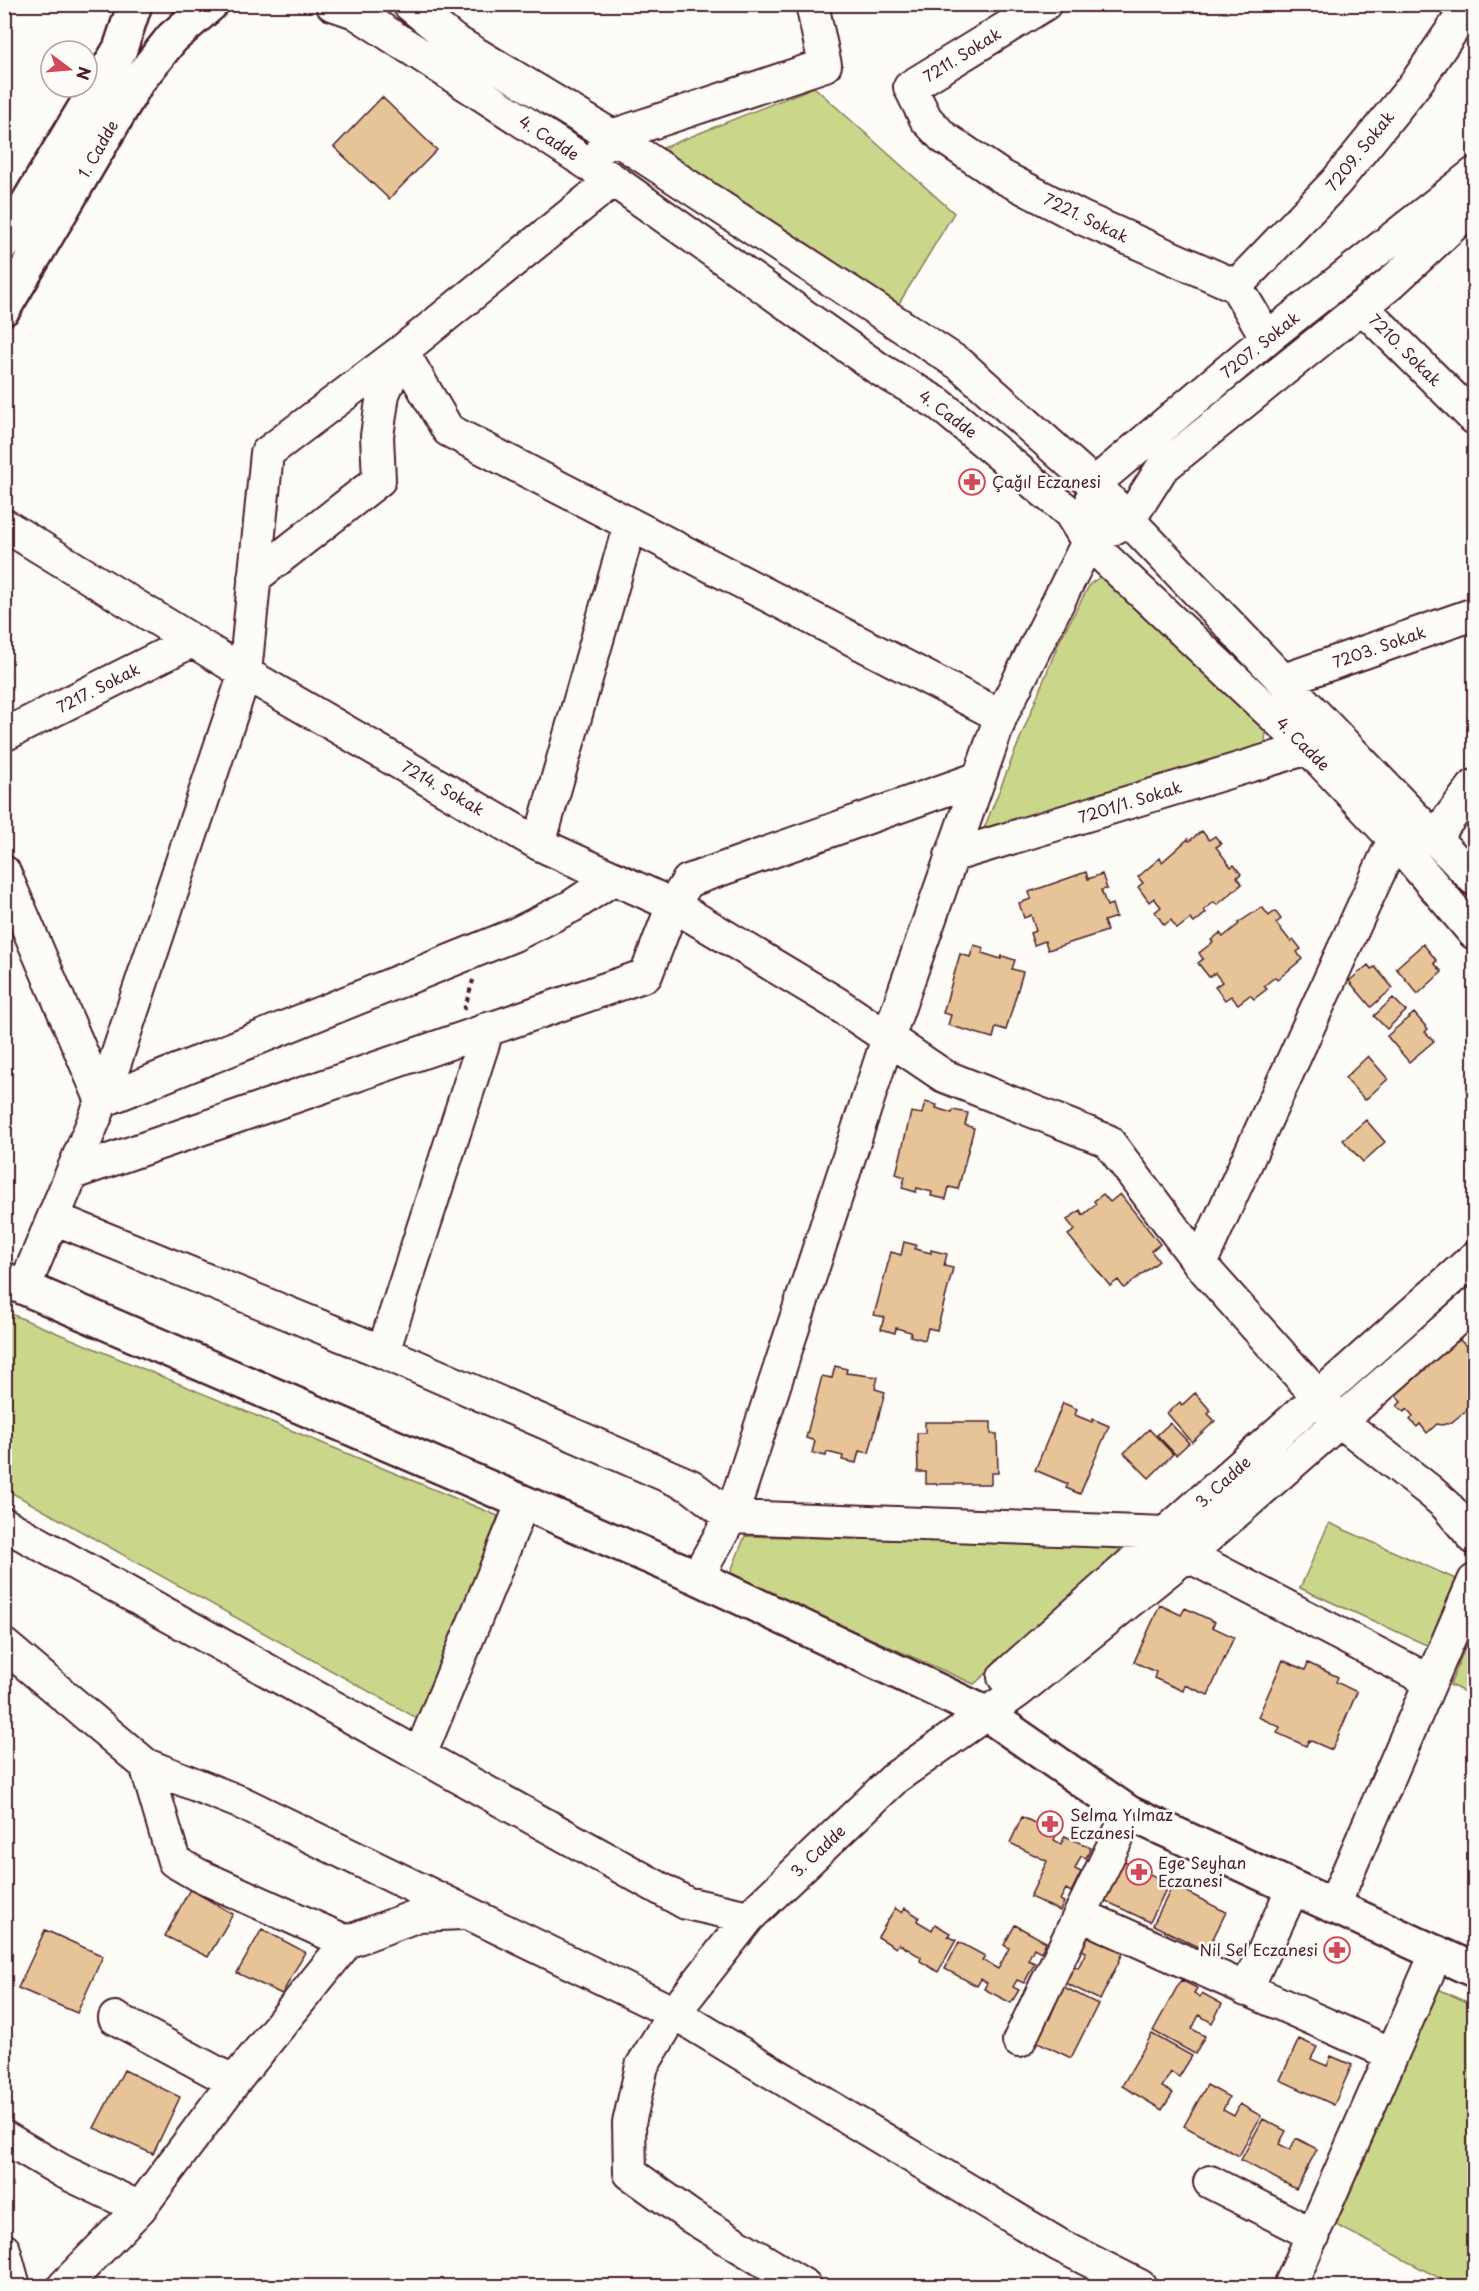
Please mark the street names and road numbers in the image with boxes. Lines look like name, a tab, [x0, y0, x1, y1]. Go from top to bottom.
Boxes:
street label: 7211. Sokak	[918, 21, 1005, 88]
street label: 7209. Sokak	[1319, 105, 1399, 196]
street label: 4. Cadde	[515, 109, 584, 166]
street label: 1. Cadde	[71, 115, 123, 182]
street label: 7221. Sokak	[1040, 186, 1133, 248]
street label: 7207. Sokak	[1215, 305, 1304, 383]
street label: 7210. Sokak	[1364, 308, 1447, 391]
street label: 4. Cadde	[914, 383, 983, 443]
street label: 7203. Sokak	[1329, 619, 1428, 673]
street label: 7217. Sokak	[52, 656, 143, 718]
street label: 4. Cadde	[1271, 711, 1336, 776]
street label: 7214. Sokak	[398, 754, 489, 821]
street label: 7201/1. Sokak	[1075, 774, 1185, 828]
street label: 3. Cadde	[1189, 1450, 1255, 1513]
street label: 3. Cadde	[784, 1818, 850, 1882]

